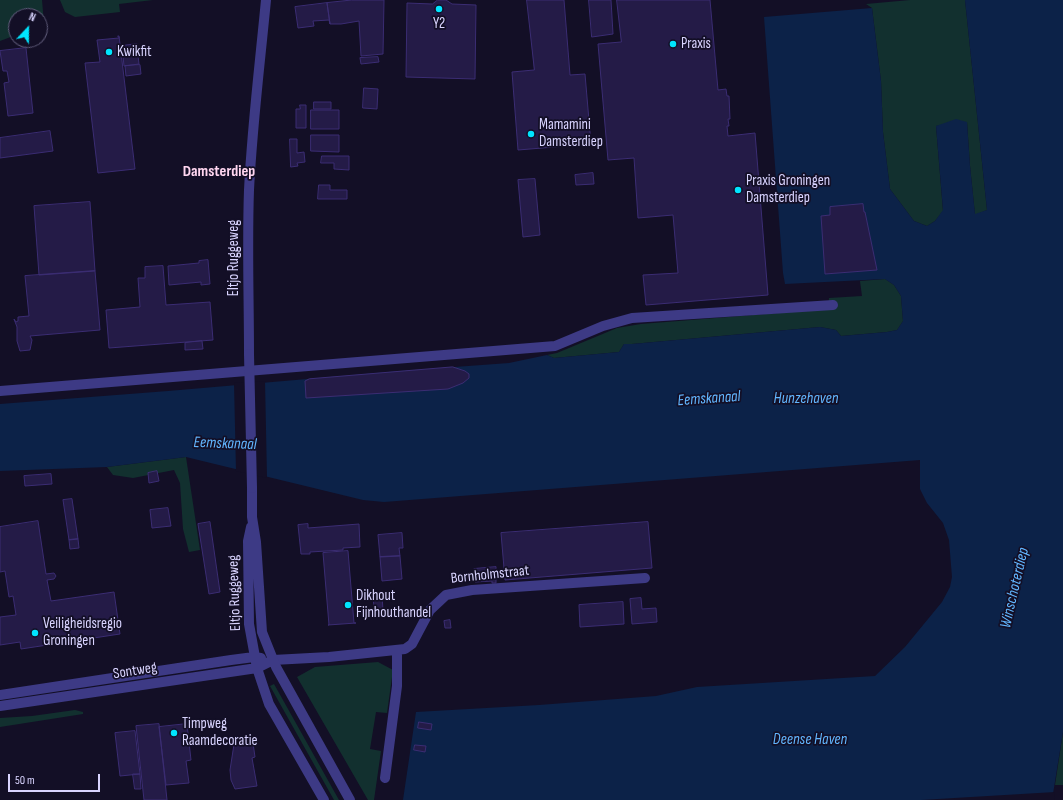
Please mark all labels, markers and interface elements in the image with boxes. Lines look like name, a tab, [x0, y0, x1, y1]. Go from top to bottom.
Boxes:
marker: Y2	[434, 4, 444, 14]
north arrow	[8, 8, 48, 48]
text: N	[27, 10, 37, 24]
place label: Y2	[433, 15, 445, 33]
place label: Praxis	[681, 35, 711, 53]
marker: Praxis	[668, 39, 678, 49]
place label: Kwikfit	[117, 43, 152, 61]
marker: Kwikfit	[104, 47, 114, 57]
place label: Mamamini Damsterdiep	[539, 116, 603, 151]
marker: Mamamini Damsterdiep	[526, 129, 536, 139]
district label: Damsterdiep	[183, 162, 255, 182]
place label: Praxis Groningen Damsterdiep	[746, 172, 830, 207]
marker: Praxis Groningen Damsterdiep	[733, 185, 743, 195]
street label: Eltjo Ruggeweg	[225, 220, 243, 296]
water label: Eemskanaal	[677, 387, 741, 411]
water label: Hunzehaven	[774, 389, 838, 409]
water label: Eemskanaal	[193, 433, 257, 455]
water label: Winschoterdiep	[996, 546, 1034, 630]
street label: Eltjo Ruggeweg	[225, 555, 245, 631]
street label: Bornholmstraat	[450, 562, 530, 588]
place label: Dikhout Fijnhouthandel	[356, 587, 431, 622]
marker: Dikhout Fijnhouthandel	[343, 600, 353, 610]
place label: Veiligheidsregio Groningen	[43, 615, 122, 650]
marker: Veiligheidsregio Groningen	[30, 628, 40, 638]
street label: Sontweg	[112, 659, 158, 683]
place label: Timpweg Raamdecoratie	[182, 715, 258, 750]
marker: Timpweg Raamdecoratie	[169, 728, 179, 738]
water label: Deense Haven	[773, 730, 847, 750]
scale bar	[10, 766, 102, 792]
text: 50 m	[15, 773, 35, 788]

